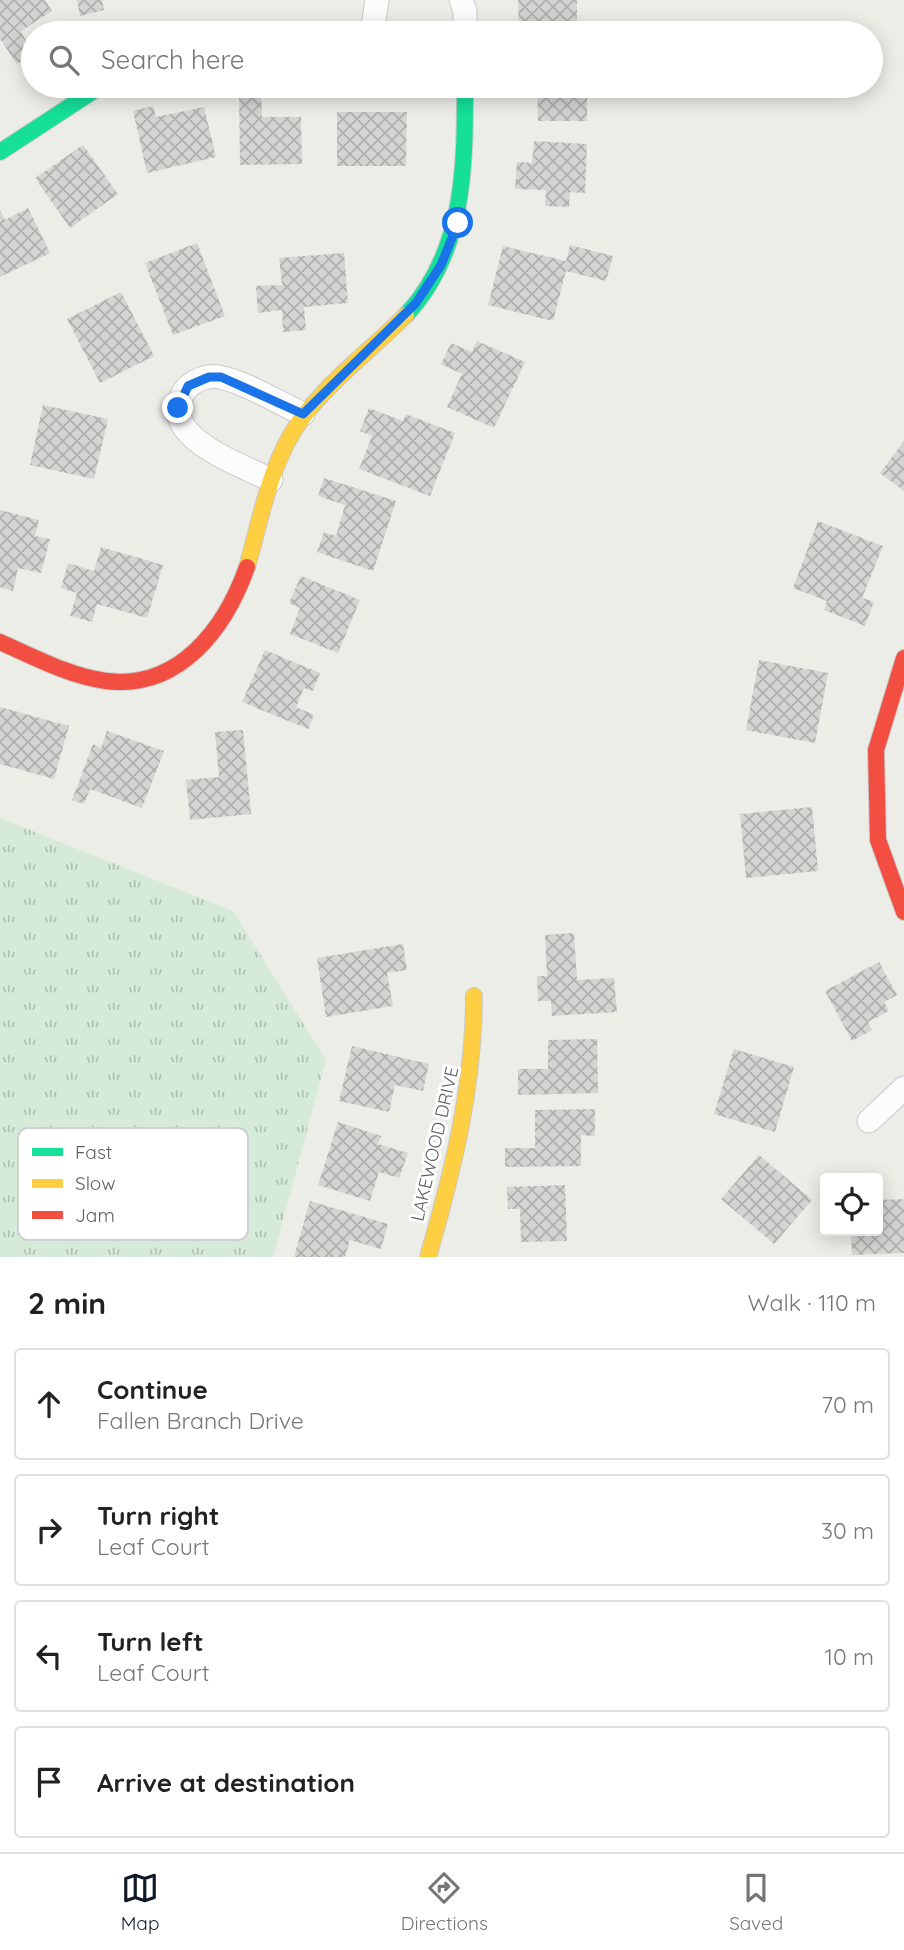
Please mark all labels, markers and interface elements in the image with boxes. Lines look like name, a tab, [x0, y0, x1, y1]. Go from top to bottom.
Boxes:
search box	[21, 21, 883, 98]
icon: search	[45, 41, 83, 79]
text: Search here	[101, 43, 245, 76]
route start	[442, 207, 473, 238]
route end	[162, 392, 193, 423]
street label: LAKEWOOD DRIVE	[406, 1064, 463, 1223]
legend	[18, 1128, 248, 1240]
text: Fast	[75, 1140, 112, 1164]
text: Slow	[75, 1171, 116, 1195]
map controls	[820, 1173, 883, 1236]
button: locate	[820, 1173, 883, 1236]
text: Jam	[75, 1203, 115, 1227]
text: 2 min	[28, 1284, 106, 1322]
text: Walk · 110 m	[747, 1288, 876, 1317]
text: Continue	[97, 1373, 208, 1406]
icon: ahead	[30, 1385, 68, 1423]
text: 70 m	[821, 1390, 874, 1419]
text: Fallen Branch Drive	[97, 1406, 304, 1435]
text: Turn right	[97, 1499, 219, 1532]
icon: right	[30, 1511, 68, 1549]
text: 30 m	[821, 1516, 874, 1545]
text: Leaf Court	[97, 1532, 209, 1561]
text: Turn left	[97, 1625, 204, 1658]
icon: left	[30, 1637, 68, 1675]
text: 10 m	[825, 1642, 874, 1671]
text: Leaf Court	[97, 1658, 209, 1687]
icon: arrive	[30, 1763, 68, 1801]
text: Arrive at destination	[97, 1766, 355, 1799]
tab: Map	[121, 1869, 159, 1935]
tab: Directions	[401, 1869, 488, 1935]
tab: Saved	[729, 1869, 783, 1935]

